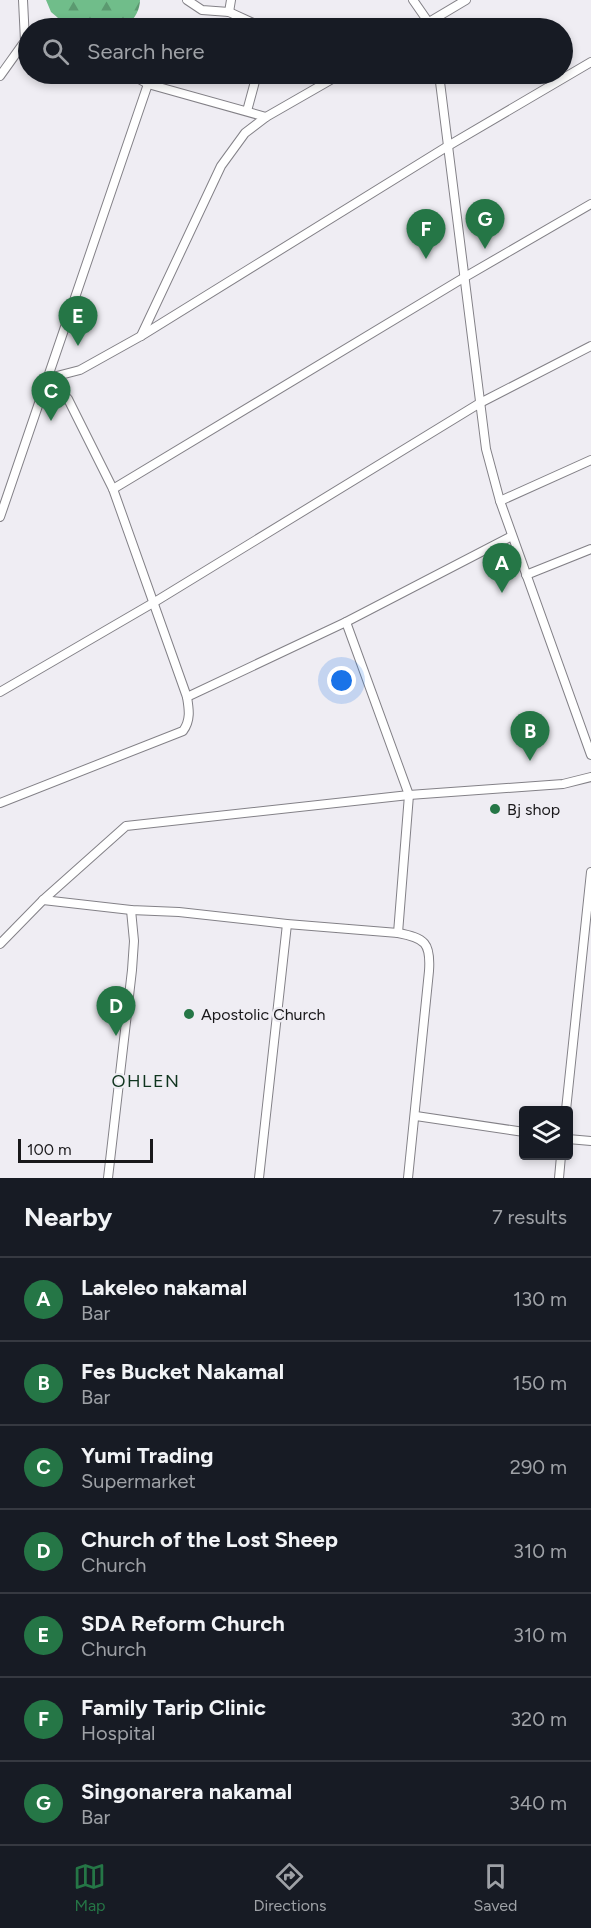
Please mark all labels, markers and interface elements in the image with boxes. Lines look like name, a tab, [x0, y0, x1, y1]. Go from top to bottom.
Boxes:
search box	[18, 18, 573, 84]
icon: search	[39, 35, 72, 68]
text: Search here	[87, 38, 205, 65]
pin: G	[466, 200, 504, 249]
pin: F	[406, 210, 446, 259]
pin: E	[58, 296, 98, 346]
pin: C	[32, 372, 70, 421]
pin: A	[482, 544, 522, 593]
your location	[327, 666, 356, 695]
pin: B	[510, 712, 550, 761]
place label: Bj shop	[507, 800, 560, 819]
marker: Bj shop	[488, 802, 502, 816]
pin: D	[96, 986, 136, 1036]
place label: Apostolic Church	[201, 1005, 326, 1024]
marker: Apostolic Church	[182, 1007, 196, 1021]
district label: OHLEN	[112, 1070, 180, 1092]
map controls	[519, 1106, 573, 1160]
button: layers	[519, 1106, 573, 1160]
scale bar	[18, 1136, 153, 1164]
text: 100 m	[27, 1140, 72, 1159]
text: Nearby	[24, 1201, 112, 1233]
text: 7 results	[492, 1205, 567, 1229]
text: Lakeleo nakamal	[81, 1274, 247, 1301]
text: A	[36, 1287, 51, 1311]
text: 130 m	[513, 1287, 567, 1311]
text: Bar	[81, 1301, 110, 1325]
text: Fes Bucket Nakamal	[81, 1358, 284, 1385]
text: B	[37, 1371, 50, 1395]
text: 150 m	[512, 1371, 567, 1395]
text: Bar	[81, 1385, 110, 1409]
text: Yumi Trading	[81, 1442, 213, 1469]
text: C	[36, 1455, 51, 1479]
text: 290 m	[510, 1455, 567, 1479]
text: Supermarket	[81, 1469, 196, 1493]
text: Church of the Lost Sheep	[81, 1526, 338, 1553]
text: D	[37, 1539, 51, 1563]
text: 310 m	[513, 1539, 567, 1563]
text: Church	[81, 1553, 146, 1577]
text: SDA Reform Church	[81, 1610, 285, 1637]
text: E	[38, 1623, 49, 1647]
text: 310 m	[513, 1623, 567, 1647]
text: Church	[81, 1637, 146, 1661]
text: Family Tarip Clinic	[81, 1694, 266, 1721]
text: F	[38, 1707, 49, 1731]
text: 320 m	[510, 1707, 567, 1731]
text: Hospital	[81, 1721, 156, 1745]
text: Singonarera nakamal	[81, 1778, 292, 1805]
text: G	[36, 1791, 51, 1815]
text: 340 m	[509, 1791, 567, 1815]
text: Bar	[81, 1805, 110, 1829]
tab: Map	[73, 1860, 106, 1915]
tab: Directions	[253, 1860, 326, 1915]
tab: Saved	[473, 1860, 518, 1915]

